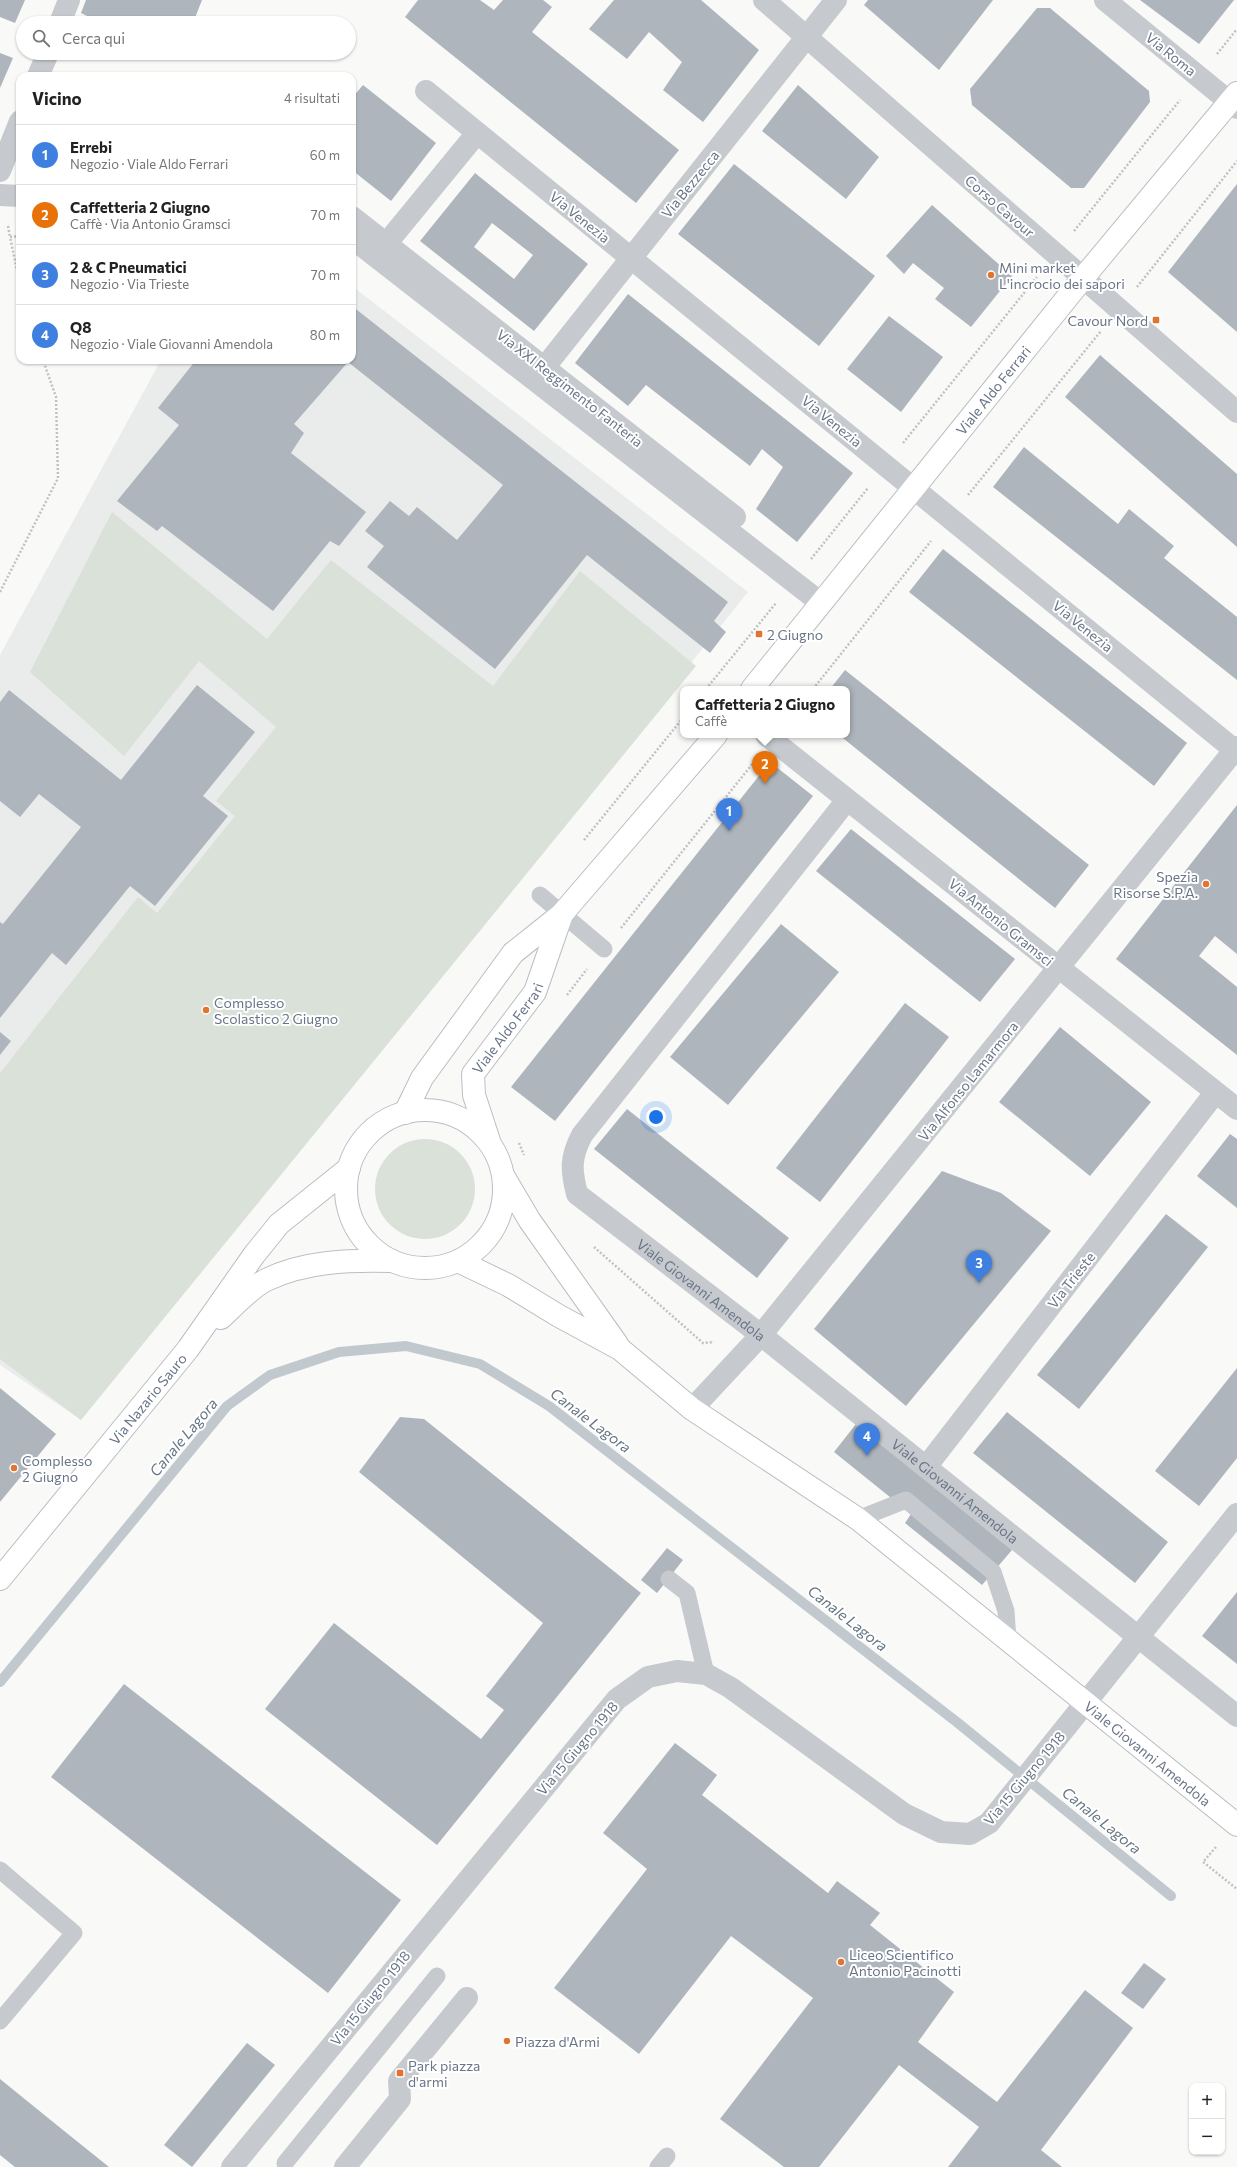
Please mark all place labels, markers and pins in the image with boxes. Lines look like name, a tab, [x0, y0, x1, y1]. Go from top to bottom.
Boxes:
place label: Mini market L'incrocio dei sapori	[999, 259, 1125, 292]
marker: Mini market L'incrocio dei sapori	[986, 270, 996, 280]
place label: Cavour Nord	[1067, 312, 1148, 329]
marker: Cavour Nord	[1151, 315, 1161, 325]
place label: 2 Giugno	[767, 626, 823, 643]
marker: 2 Giugno	[754, 629, 764, 639]
pin: 2	[752, 751, 778, 784]
pin: 1	[716, 798, 742, 831]
place label: Spezia Risorse S.P.A.	[1113, 868, 1198, 901]
marker: Spezia Risorse S.P.A.	[1201, 879, 1211, 889]
place label: Complesso Scolastico 2 Giugno	[214, 994, 338, 1027]
marker: Complesso Scolastico 2 Giugno	[201, 1005, 211, 1015]
pin: 3	[966, 1250, 992, 1283]
pin: 4	[854, 1423, 880, 1456]
place label: Complesso 2 Giugno	[22, 1452, 92, 1485]
marker: Complesso 2 Giugno	[9, 1463, 19, 1473]
place label: Liceo Scientifico Antonio Pacinotti	[849, 1946, 961, 1979]
marker: Liceo Scientifico Antonio Pacinotti	[836, 1957, 846, 1967]
place label: Piazza d'Armi	[515, 2033, 600, 2050]
marker: Piazza d'Armi	[502, 2036, 512, 2046]
place label: Park piazza d'armi	[408, 2057, 480, 2090]
marker: Park piazza d'armi	[395, 2068, 405, 2078]

